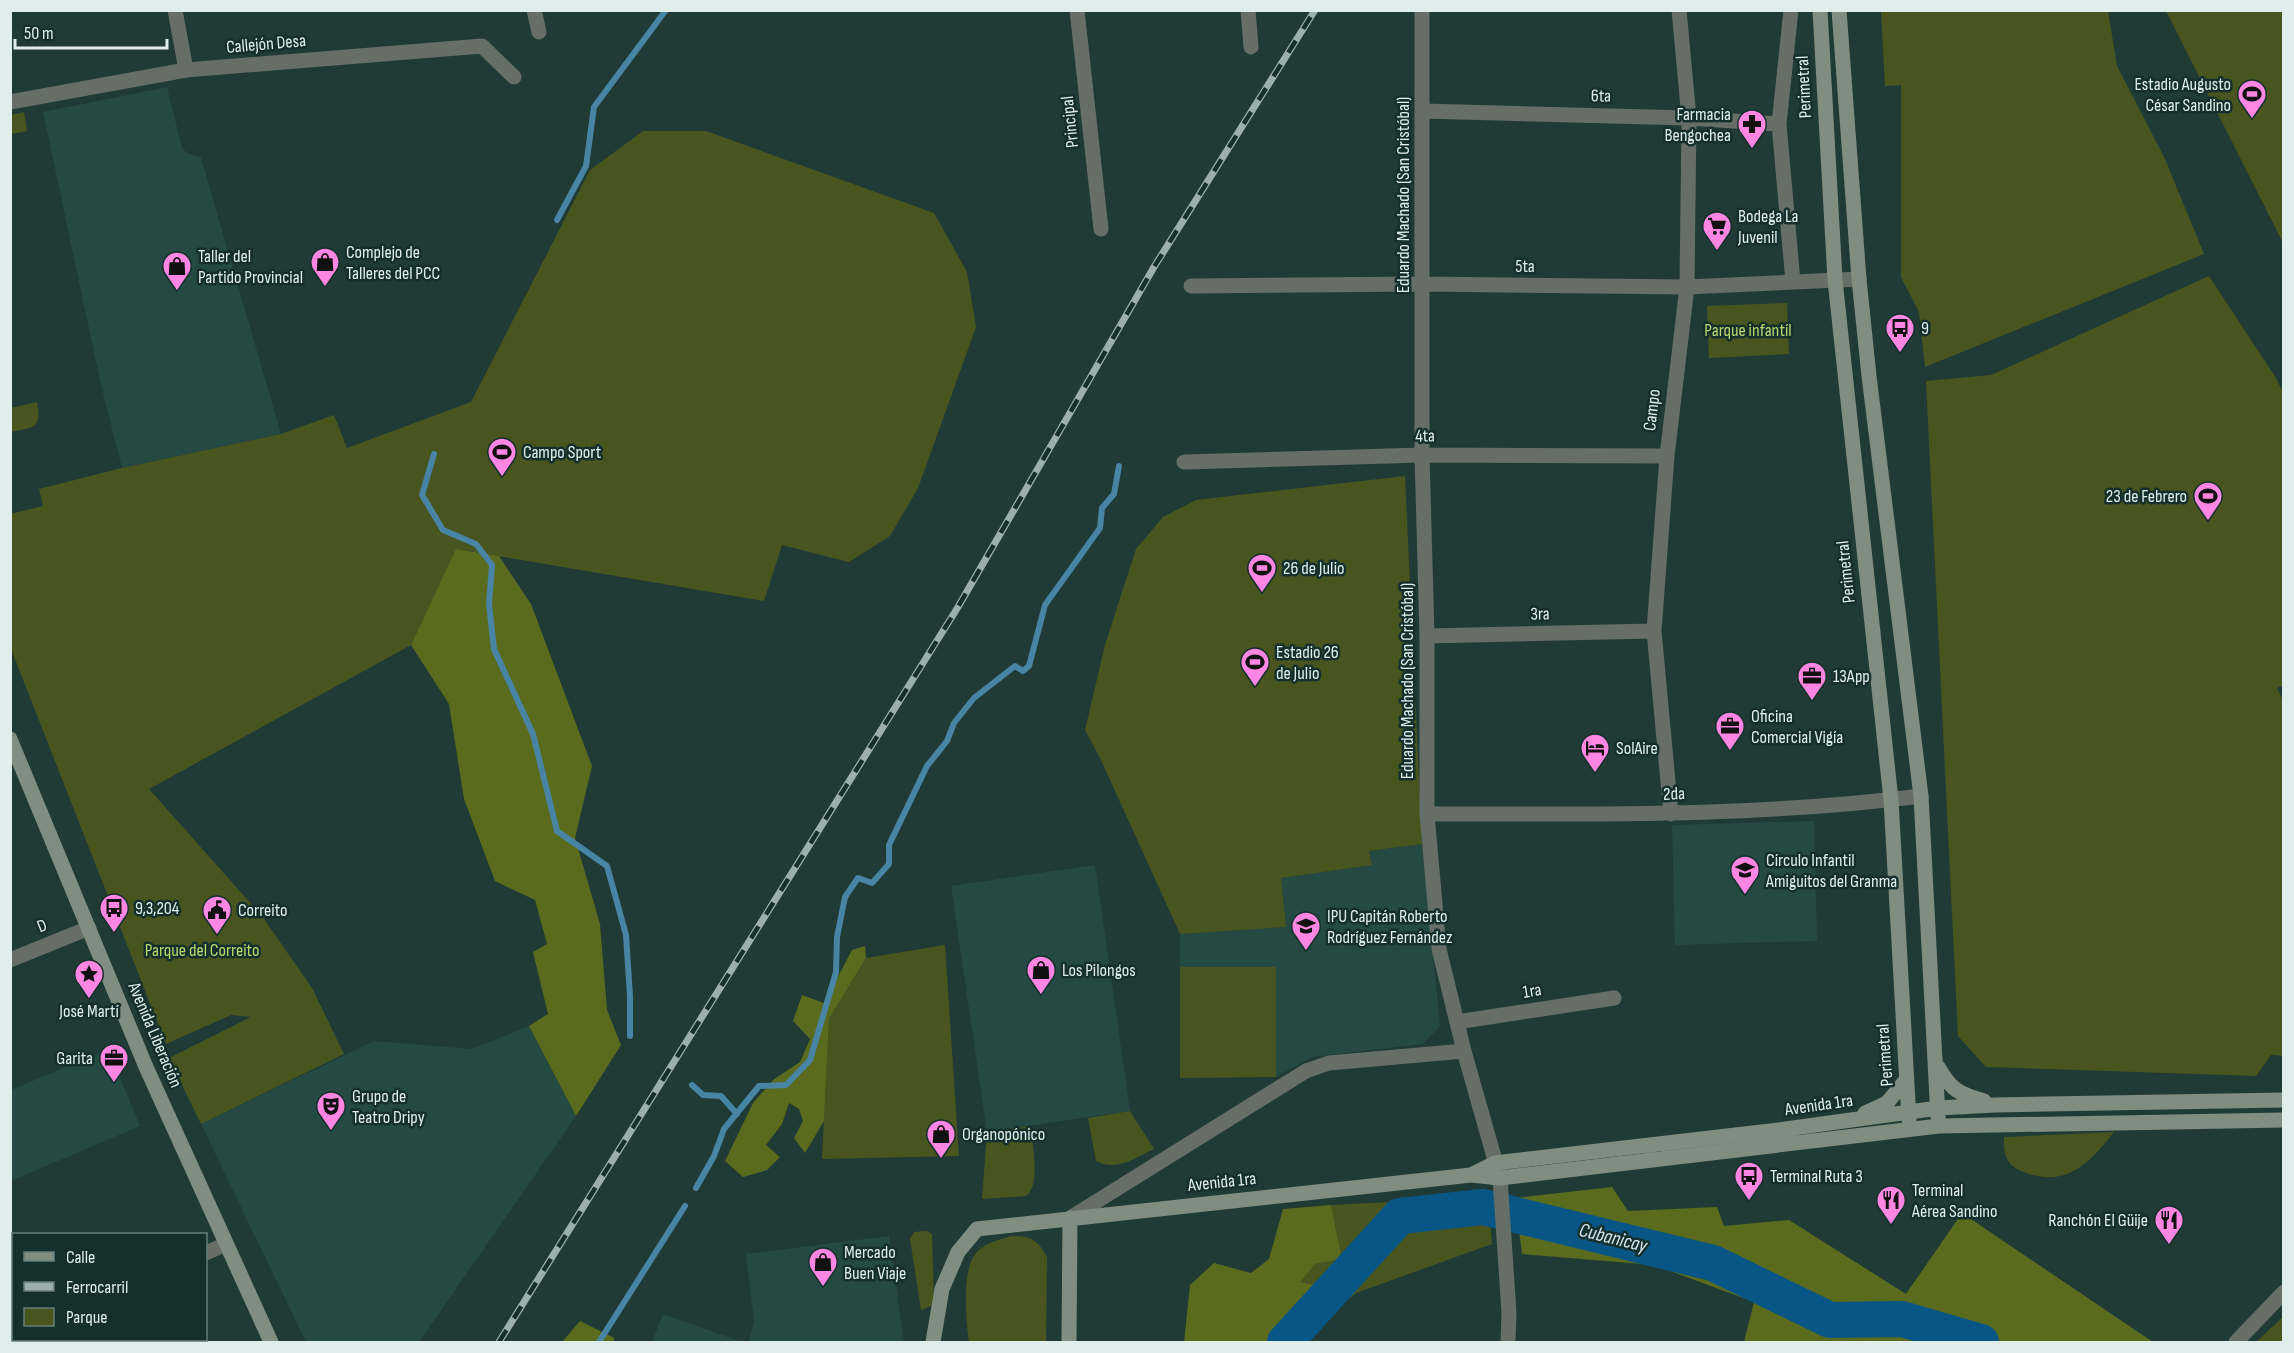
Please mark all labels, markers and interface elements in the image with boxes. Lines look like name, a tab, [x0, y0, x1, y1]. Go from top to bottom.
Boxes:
scale bar	[15, 12, 166, 50]
text: 50 m	[24, 23, 54, 44]
street label: Callejón Desa	[225, 30, 307, 58]
street label: Perimetral	[1792, 55, 1816, 119]
place label: Estadio Augusto César Sandino	[2134, 74, 2231, 116]
sports icon: Estadio Augusto César Sandino	[2236, 78, 2268, 120]
street label: 6ta	[1591, 85, 1611, 107]
street label: Principal	[1057, 95, 1083, 149]
street label: Eduardo Machado (San Cristóbal)	[1393, 97, 1414, 293]
place label: Farmacia Bengochea	[1664, 104, 1731, 146]
pharmacy icon: Farmacia Bengochea	[1736, 108, 1768, 150]
place label: Bodega La Juvenil	[1737, 206, 1799, 248]
supermarket icon: Bodega La Juvenil	[1701, 210, 1733, 252]
place label: Complejo de Talleres del PCC	[346, 242, 440, 284]
place label: Taller del Partido Provincial	[198, 246, 303, 288]
shop icon: Complejo de Talleres del PCC	[309, 246, 341, 288]
shop icon: Taller del Partido Provincial	[161, 250, 193, 292]
street label: 5ta	[1515, 256, 1535, 277]
bus stop icon: 9	[1884, 312, 1916, 354]
place label: 9	[1921, 318, 1929, 339]
park label: Parque infantíl	[1704, 320, 1792, 341]
street label: Campo	[1639, 388, 1665, 432]
street label: 4ta	[1415, 425, 1435, 447]
sports icon: Campo Sport	[486, 436, 518, 478]
place label: Campo Sport	[523, 442, 602, 463]
sports icon: 23 de Febrero	[2192, 480, 2224, 522]
place label: 23 de Febrero	[2106, 486, 2187, 507]
street label: Perimetral	[1832, 540, 1860, 604]
sports icon: 26 de Julio	[1246, 552, 1278, 594]
place label: 26 de Julio	[1283, 558, 1345, 579]
street label: Eduardo Machado (San Cristóbal)	[1397, 583, 1418, 779]
street label: 3ra	[1530, 603, 1550, 625]
place label: Estadio 26 de Julio	[1276, 642, 1339, 684]
sports icon: Estadio 26 de Julio	[1239, 646, 1271, 688]
office icon: 13App	[1796, 660, 1828, 702]
place label: 13App	[1833, 666, 1870, 687]
place label: Oficina Comercial Vigía	[1751, 706, 1843, 748]
office icon: Oficina Comercial Vigía	[1714, 710, 1746, 752]
hotel icon: SolAire	[1579, 732, 1611, 774]
place label: SolAire	[1616, 738, 1658, 759]
street label: 2da	[1663, 783, 1685, 805]
place label: Círculo Infantil Amiguitos del Granma	[1765, 850, 1897, 892]
school or university icon: Círculo Infantil Amiguitos del Granma	[1729, 854, 1761, 896]
bus stop icon: 9,3,204	[98, 892, 130, 934]
public building icon: Correito	[201, 894, 233, 936]
place label: 9,3,204	[135, 898, 180, 919]
place label: Correito	[238, 900, 287, 921]
place label: IPU Capitán Roberto Rodríguez Fernández	[1327, 906, 1453, 948]
school or university icon: IPU Capitán Roberto Rodríguez Fernández	[1290, 910, 1322, 952]
street label: D	[34, 915, 50, 937]
park label: Parque del Correito	[145, 940, 259, 961]
shop icon: Los Pilongos	[1025, 954, 1057, 996]
place icon: José Martí	[73, 958, 105, 1000]
place label: Los Pilongos	[1062, 960, 1136, 981]
street label: Avenida Liberación	[123, 978, 187, 1091]
street label: 1ra	[1521, 979, 1543, 1003]
place label: José Martí	[58, 1001, 119, 1022]
street label: Perimetral	[1872, 1023, 1898, 1087]
office icon: Garita	[98, 1042, 130, 1084]
place label: Garita	[56, 1048, 93, 1069]
place label: Grupo de Teatro Dripy	[352, 1086, 425, 1128]
theatre icon: Grupo de Teatro Dripy	[315, 1090, 347, 1132]
street label: Avenida 1ra	[1783, 1090, 1854, 1120]
shop icon: Organopónico	[925, 1118, 957, 1160]
place label: Organopónico	[962, 1124, 1045, 1145]
bus stop icon: Terminal Ruta 3	[1733, 1160, 1765, 1202]
place label: Terminal Ruta 3	[1770, 1166, 1863, 1187]
street label: Avenida 1ra	[1186, 1168, 1257, 1196]
place label: Terminal Aérea Sandino	[1911, 1180, 1997, 1222]
restaurant icon: Terminal Aérea Sandino	[1875, 1184, 1907, 1226]
restaurant icon: Ranchón El Güije	[2153, 1204, 2185, 1246]
place label: Ranchón El Güije	[2048, 1210, 2148, 1231]
water label: Cubanicay	[1576, 1218, 1651, 1258]
legend	[12, 1233, 207, 1341]
place label: Mercado Buen Viaje	[844, 1242, 906, 1284]
shop icon: Mercado Buen Viaje	[807, 1246, 839, 1288]
text: Calle	[66, 1247, 95, 1268]
text: Ferrocarril	[66, 1277, 128, 1298]
text: Parque	[66, 1307, 107, 1328]

